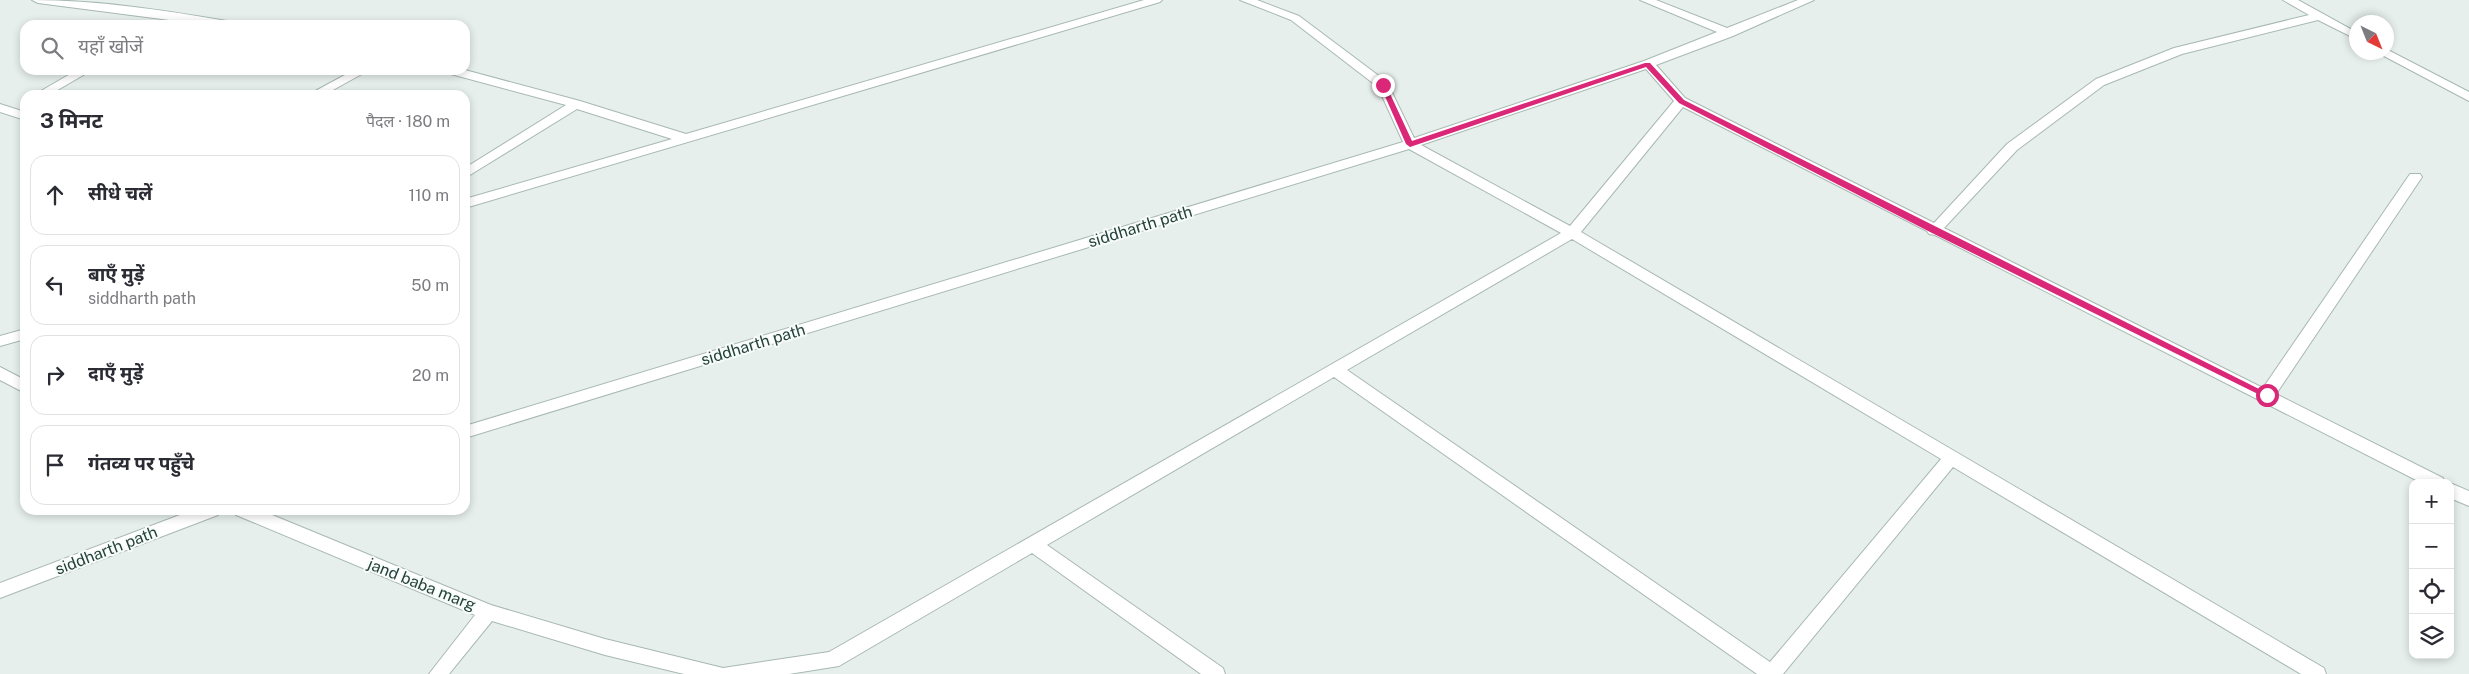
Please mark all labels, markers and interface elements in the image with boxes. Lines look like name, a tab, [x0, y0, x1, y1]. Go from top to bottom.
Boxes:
north arrow	[2349, 15, 2394, 60]
search box	[20, 20, 470, 75]
icon: search	[38, 34, 66, 62]
text: यहाँ खोजें	[78, 35, 143, 57]
route end	[1372, 74, 1395, 97]
text: 3 मिनट	[40, 108, 103, 133]
text: पैदल · 180 m	[366, 112, 450, 131]
icon: ahead	[41, 181, 69, 209]
text: सीधे चलें	[88, 182, 152, 204]
text: 110 m	[408, 186, 449, 205]
street label: siddharth path	[1086, 202, 1195, 251]
text: बाएँ मुड़ें	[88, 263, 144, 285]
icon: left	[41, 271, 69, 299]
text: 50 m	[411, 276, 449, 295]
text: siddharth path	[88, 289, 196, 308]
street label: siddharth path	[699, 320, 808, 369]
icon: right	[41, 361, 69, 389]
text: दाएँ मुड़ें	[88, 362, 143, 384]
text: 20 m	[412, 366, 449, 385]
route start	[2256, 384, 2279, 407]
icon: arrive	[41, 451, 69, 479]
text: गंतव्य पर पहुँचे	[88, 452, 194, 474]
map controls	[2409, 479, 2454, 659]
button: +	[2409, 479, 2454, 524]
street label: siddharth path	[52, 522, 160, 579]
button: −	[2409, 524, 2454, 569]
street label: jand baba marg	[364, 554, 479, 615]
button: locate	[2409, 569, 2454, 614]
button: layers	[2409, 614, 2454, 659]

